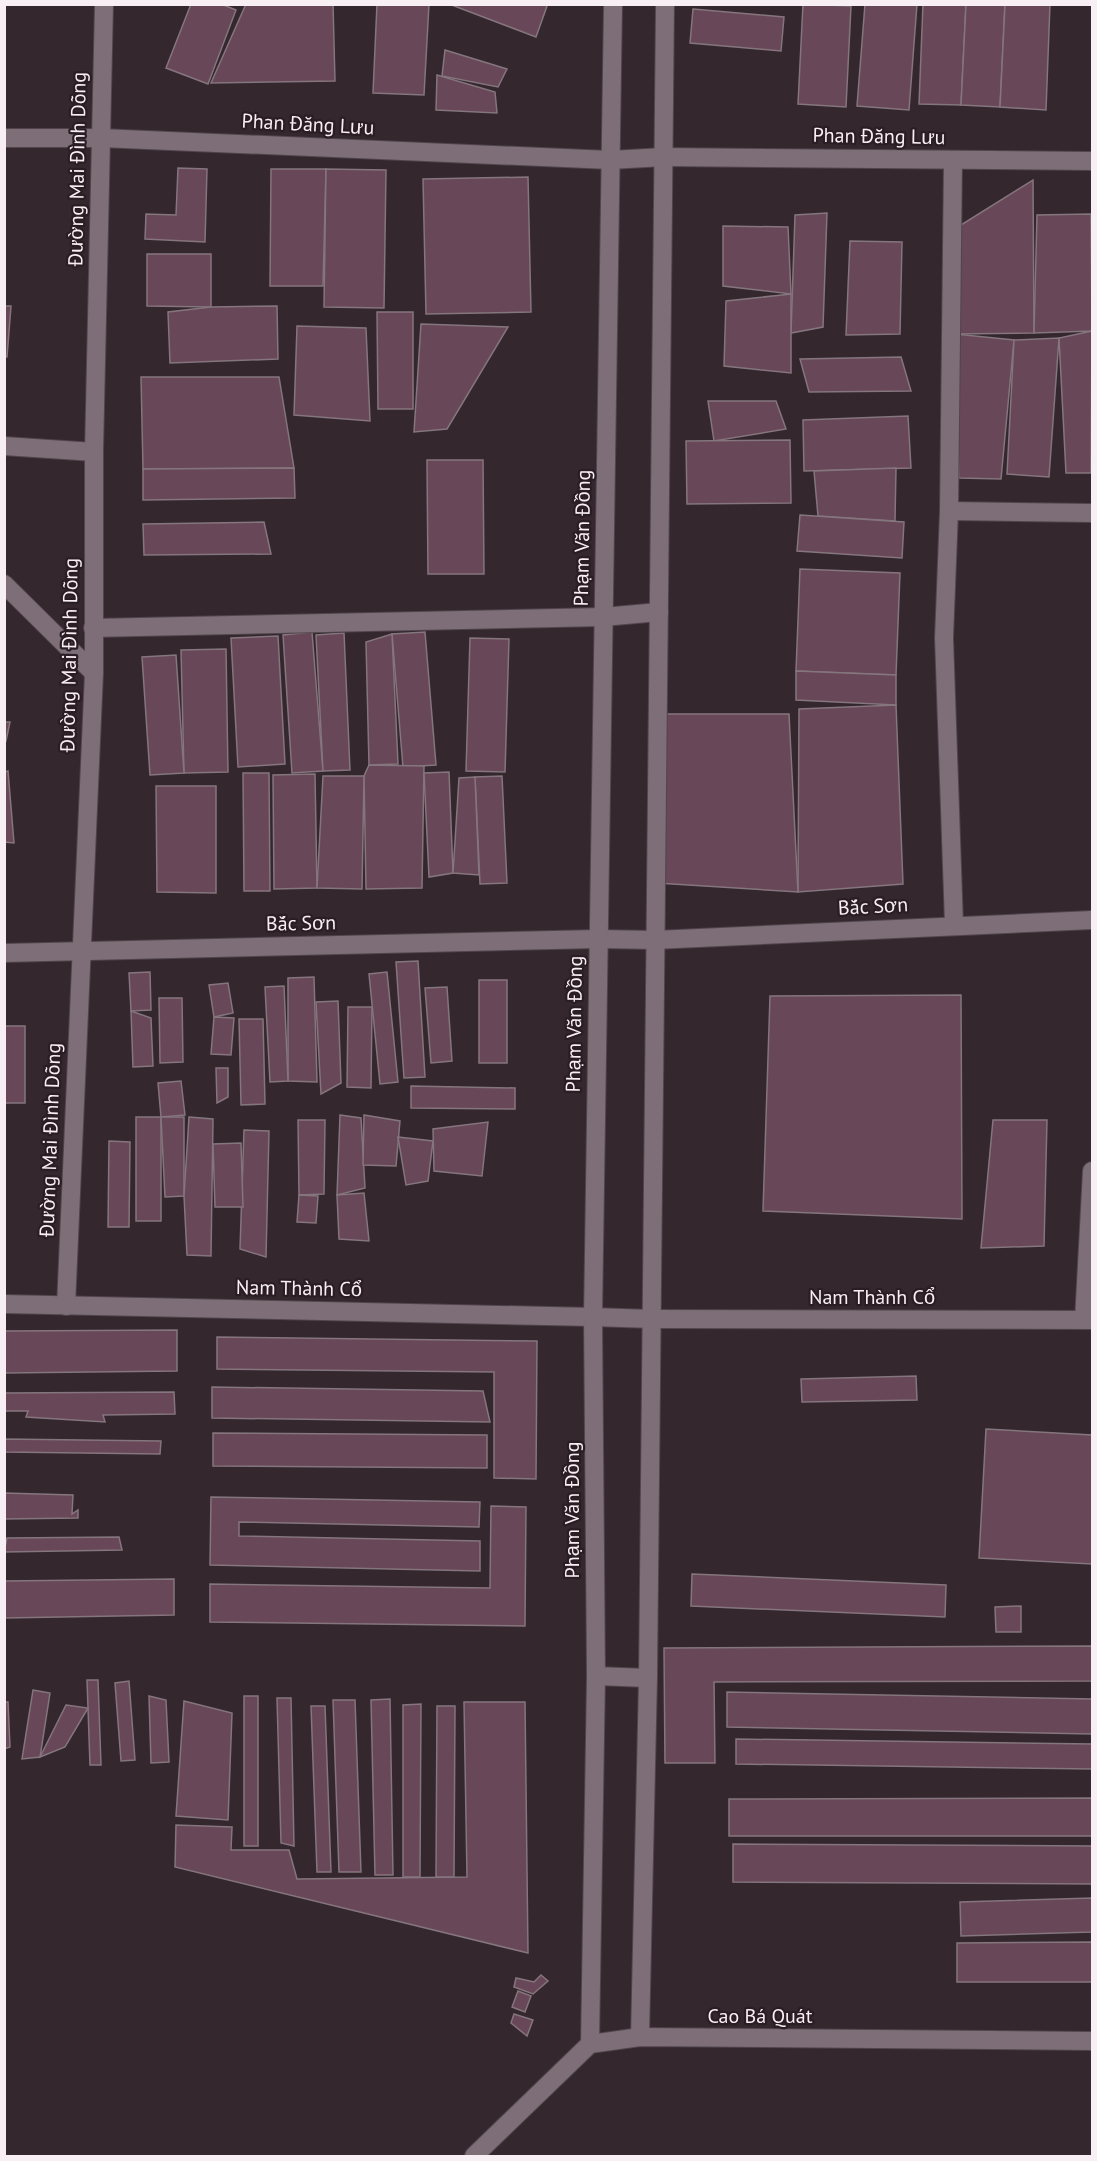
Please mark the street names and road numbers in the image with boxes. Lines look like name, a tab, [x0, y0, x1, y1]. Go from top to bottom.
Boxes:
street label: Đường Mai Đình Dõng	[62, 72, 92, 267]
street label: Phan Đăng Lưu	[241, 108, 375, 140]
street label: Phan Đăng Lưu	[812, 122, 946, 150]
street label: Phạm Văn Đồng	[568, 469, 596, 607]
street label: Đường Mai Đình Dõng	[54, 558, 84, 753]
street label: Bắc Sơn	[837, 891, 909, 921]
street label: Bắc Sơn	[266, 909, 336, 937]
street label: Phạm Văn Đồng	[560, 955, 588, 1093]
street label: Đường Mai Đình Dõng	[34, 1042, 66, 1239]
street label: Nam Thành Cổ	[236, 1274, 362, 1302]
street label: Nam Thành Cổ	[809, 1284, 935, 1310]
street label: Phạm Văn Đồng	[559, 1442, 585, 1578]
street label: Cao Bá Quát	[707, 2003, 813, 2029]

